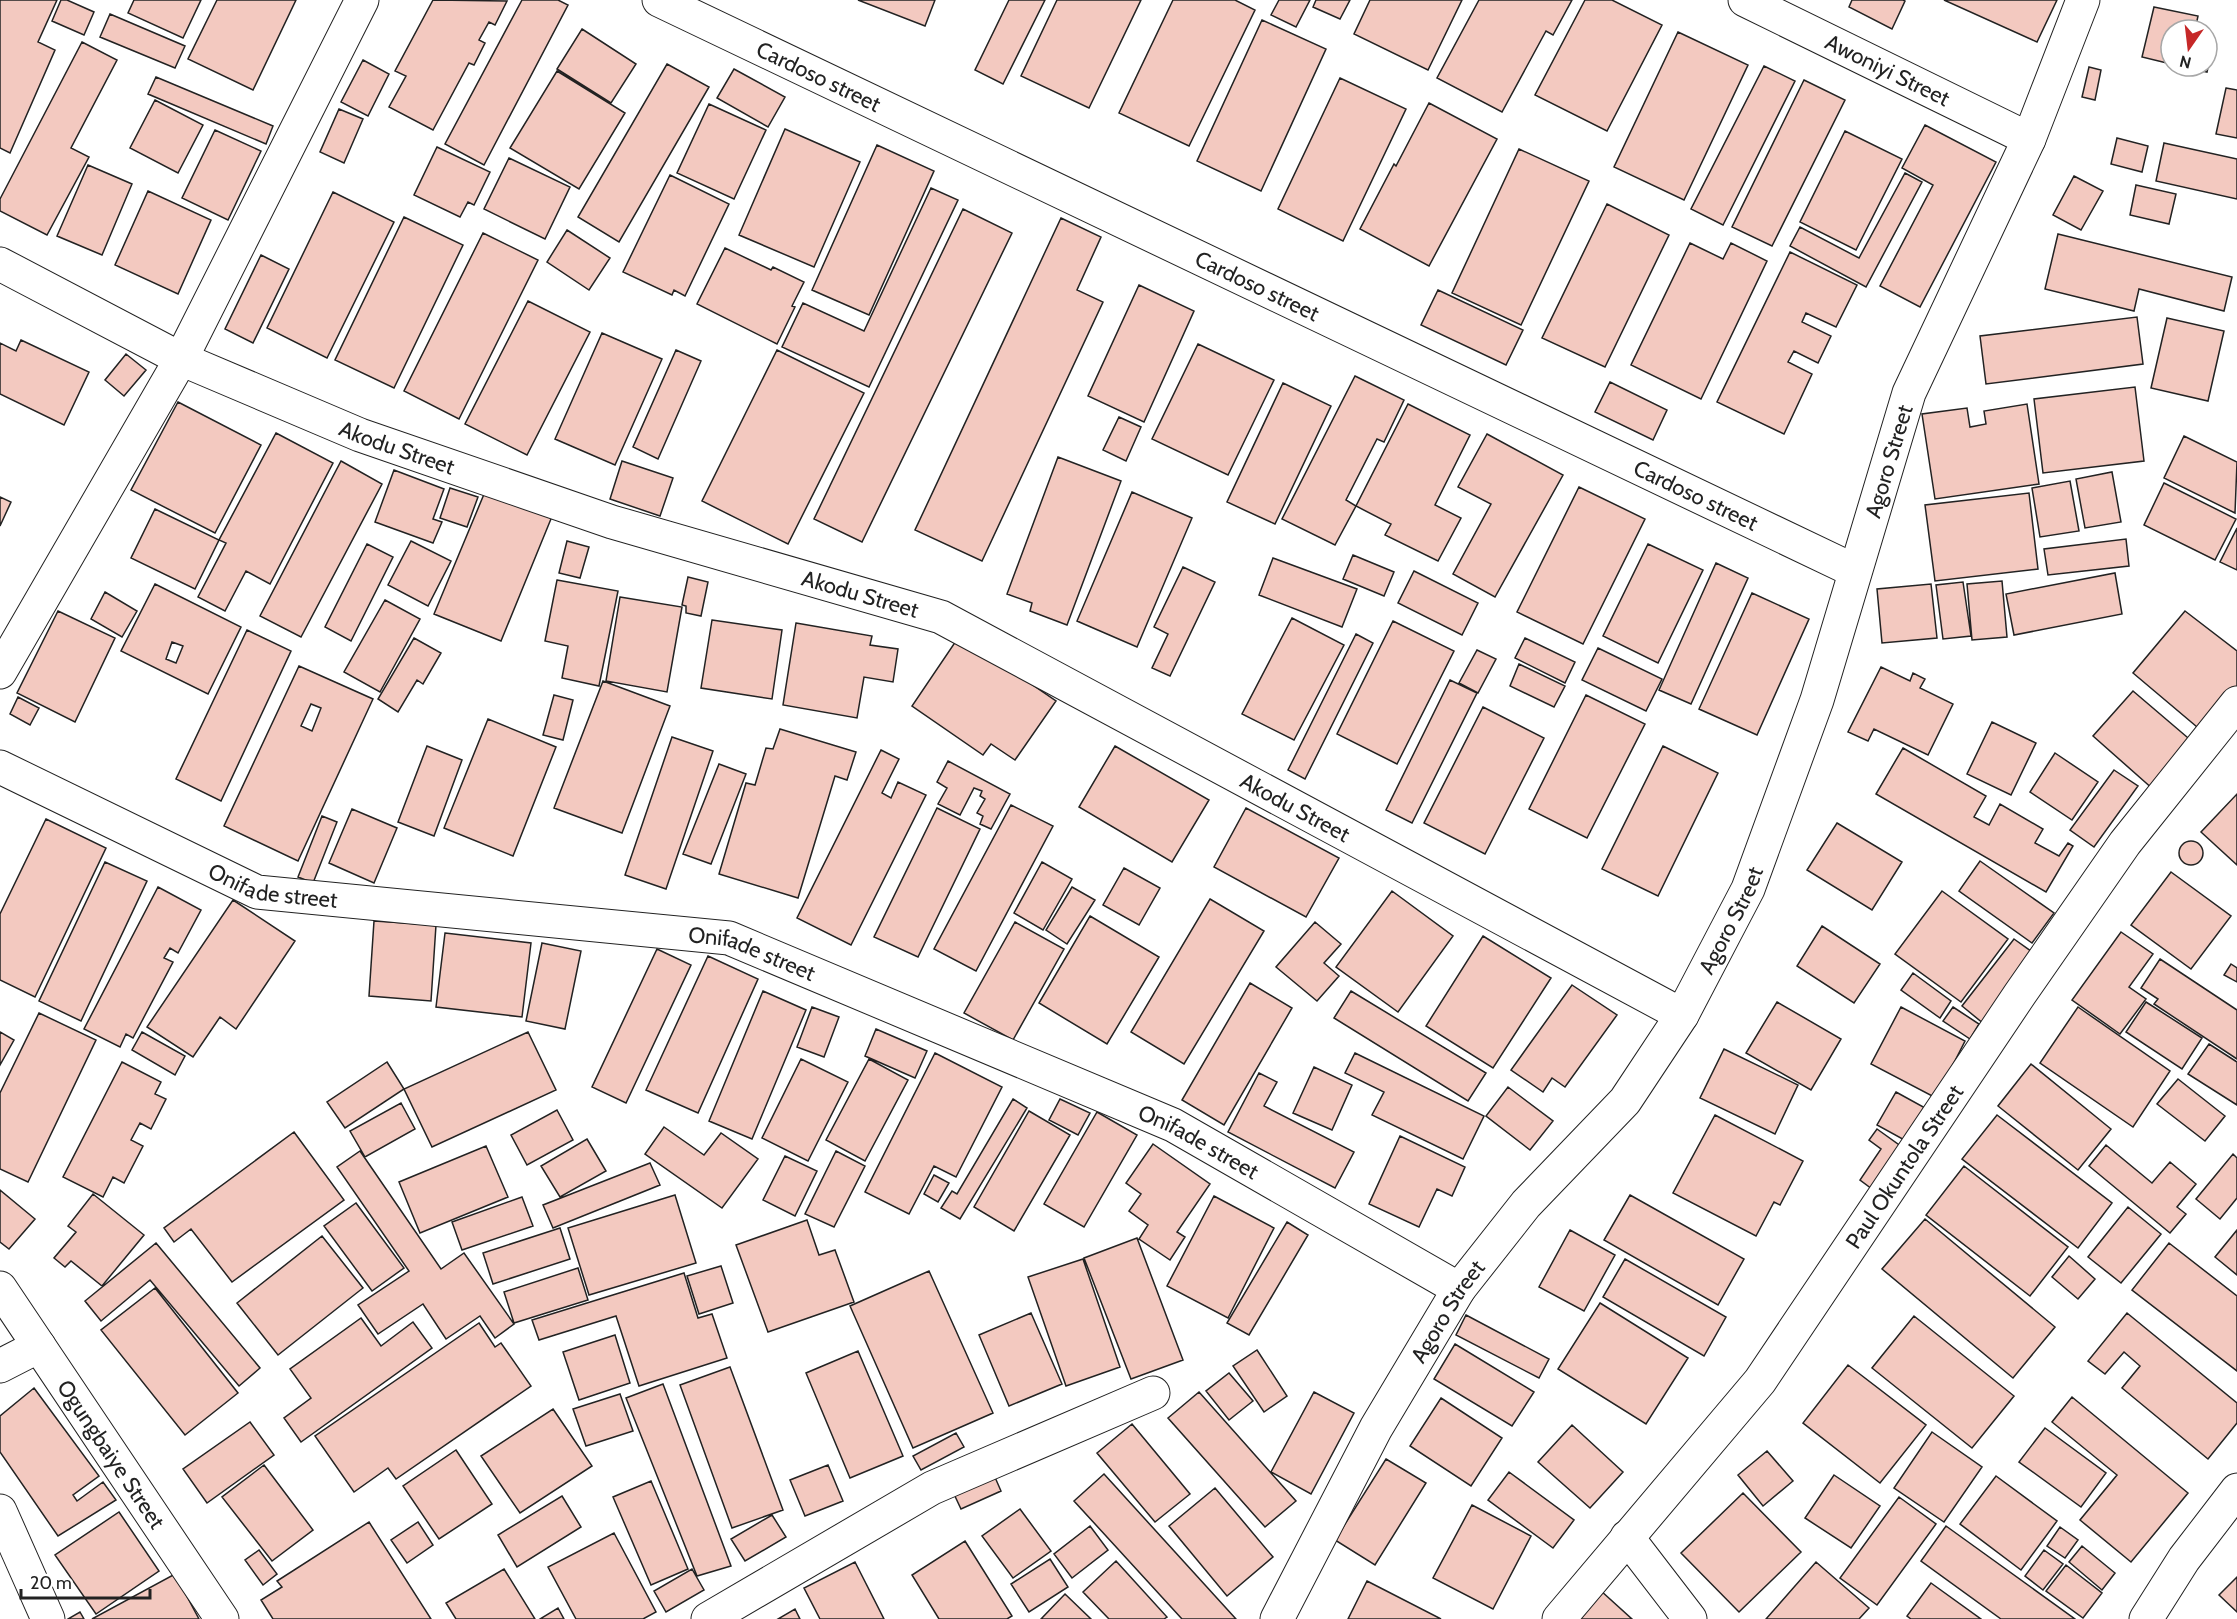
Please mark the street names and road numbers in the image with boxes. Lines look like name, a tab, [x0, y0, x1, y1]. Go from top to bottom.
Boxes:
street label: Awoniyi Street	[1821, 28, 1955, 112]
street label: Cardoso street	[752, 35, 886, 118]
street label: Cardoso street	[1191, 245, 1324, 327]
street label: Agoro Street	[1859, 401, 1918, 521]
street label: Akodu Street	[335, 414, 459, 480]
street label: Cardoso street	[1629, 454, 1763, 536]
street label: Akodu Street	[799, 564, 922, 624]
street label: Akodu Street	[1236, 767, 1355, 848]
street label: Onifade street	[204, 857, 339, 913]
street label: Agoro Street	[1692, 862, 1769, 978]
street label: Onifade street	[687, 921, 820, 987]
street label: Paul Okuntola Street	[1840, 1079, 1969, 1253]
street label: Onifade street	[1134, 1098, 1264, 1185]
street label: Agoro Street	[1405, 1254, 1491, 1368]
street label: Ogungbaiye Street	[52, 1374, 171, 1534]

